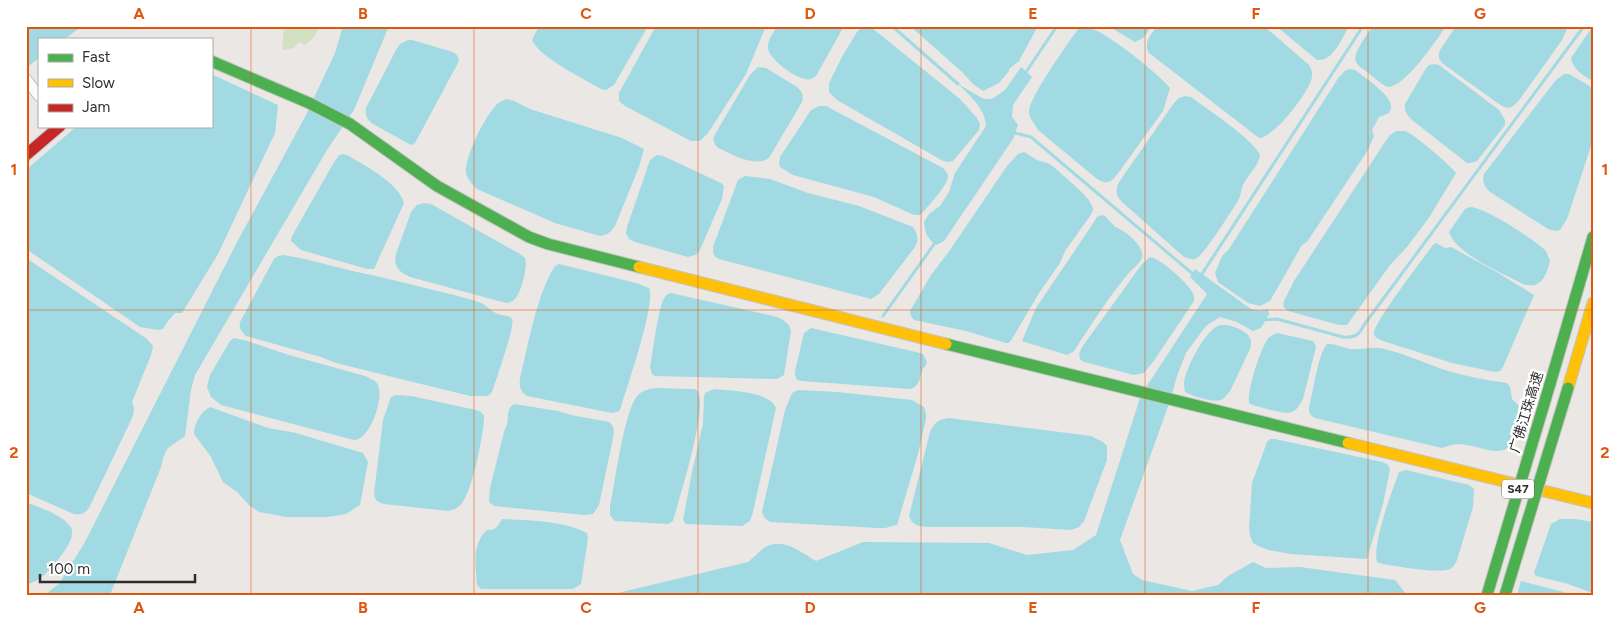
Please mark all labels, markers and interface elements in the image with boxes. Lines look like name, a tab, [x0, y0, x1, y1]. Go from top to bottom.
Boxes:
text: A	[133, 4, 145, 23]
text: B	[358, 4, 368, 23]
text: C	[580, 4, 592, 23]
text: D	[804, 4, 816, 23]
text: E	[1028, 4, 1038, 23]
text: F	[1252, 4, 1261, 23]
text: G	[1474, 4, 1486, 23]
legend	[38, 38, 212, 128]
text: Fast	[82, 48, 111, 66]
text: Slow	[82, 74, 115, 92]
text: Jam	[82, 98, 110, 116]
text: 1	[11, 160, 17, 179]
text: 1	[1602, 160, 1608, 179]
street label: 广佛江珠高速	[1506, 369, 1547, 455]
text: 2	[9, 443, 19, 462]
text: 2	[1600, 443, 1610, 462]
road number: S47	[1502, 479, 1534, 498]
scale bar	[40, 551, 195, 583]
text: 100 m	[48, 560, 90, 578]
text: A	[133, 598, 145, 617]
text: B	[358, 598, 368, 617]
text: C	[580, 598, 592, 617]
text: D	[804, 598, 816, 617]
text: E	[1028, 598, 1038, 617]
text: F	[1252, 598, 1261, 617]
text: G	[1474, 598, 1486, 617]

